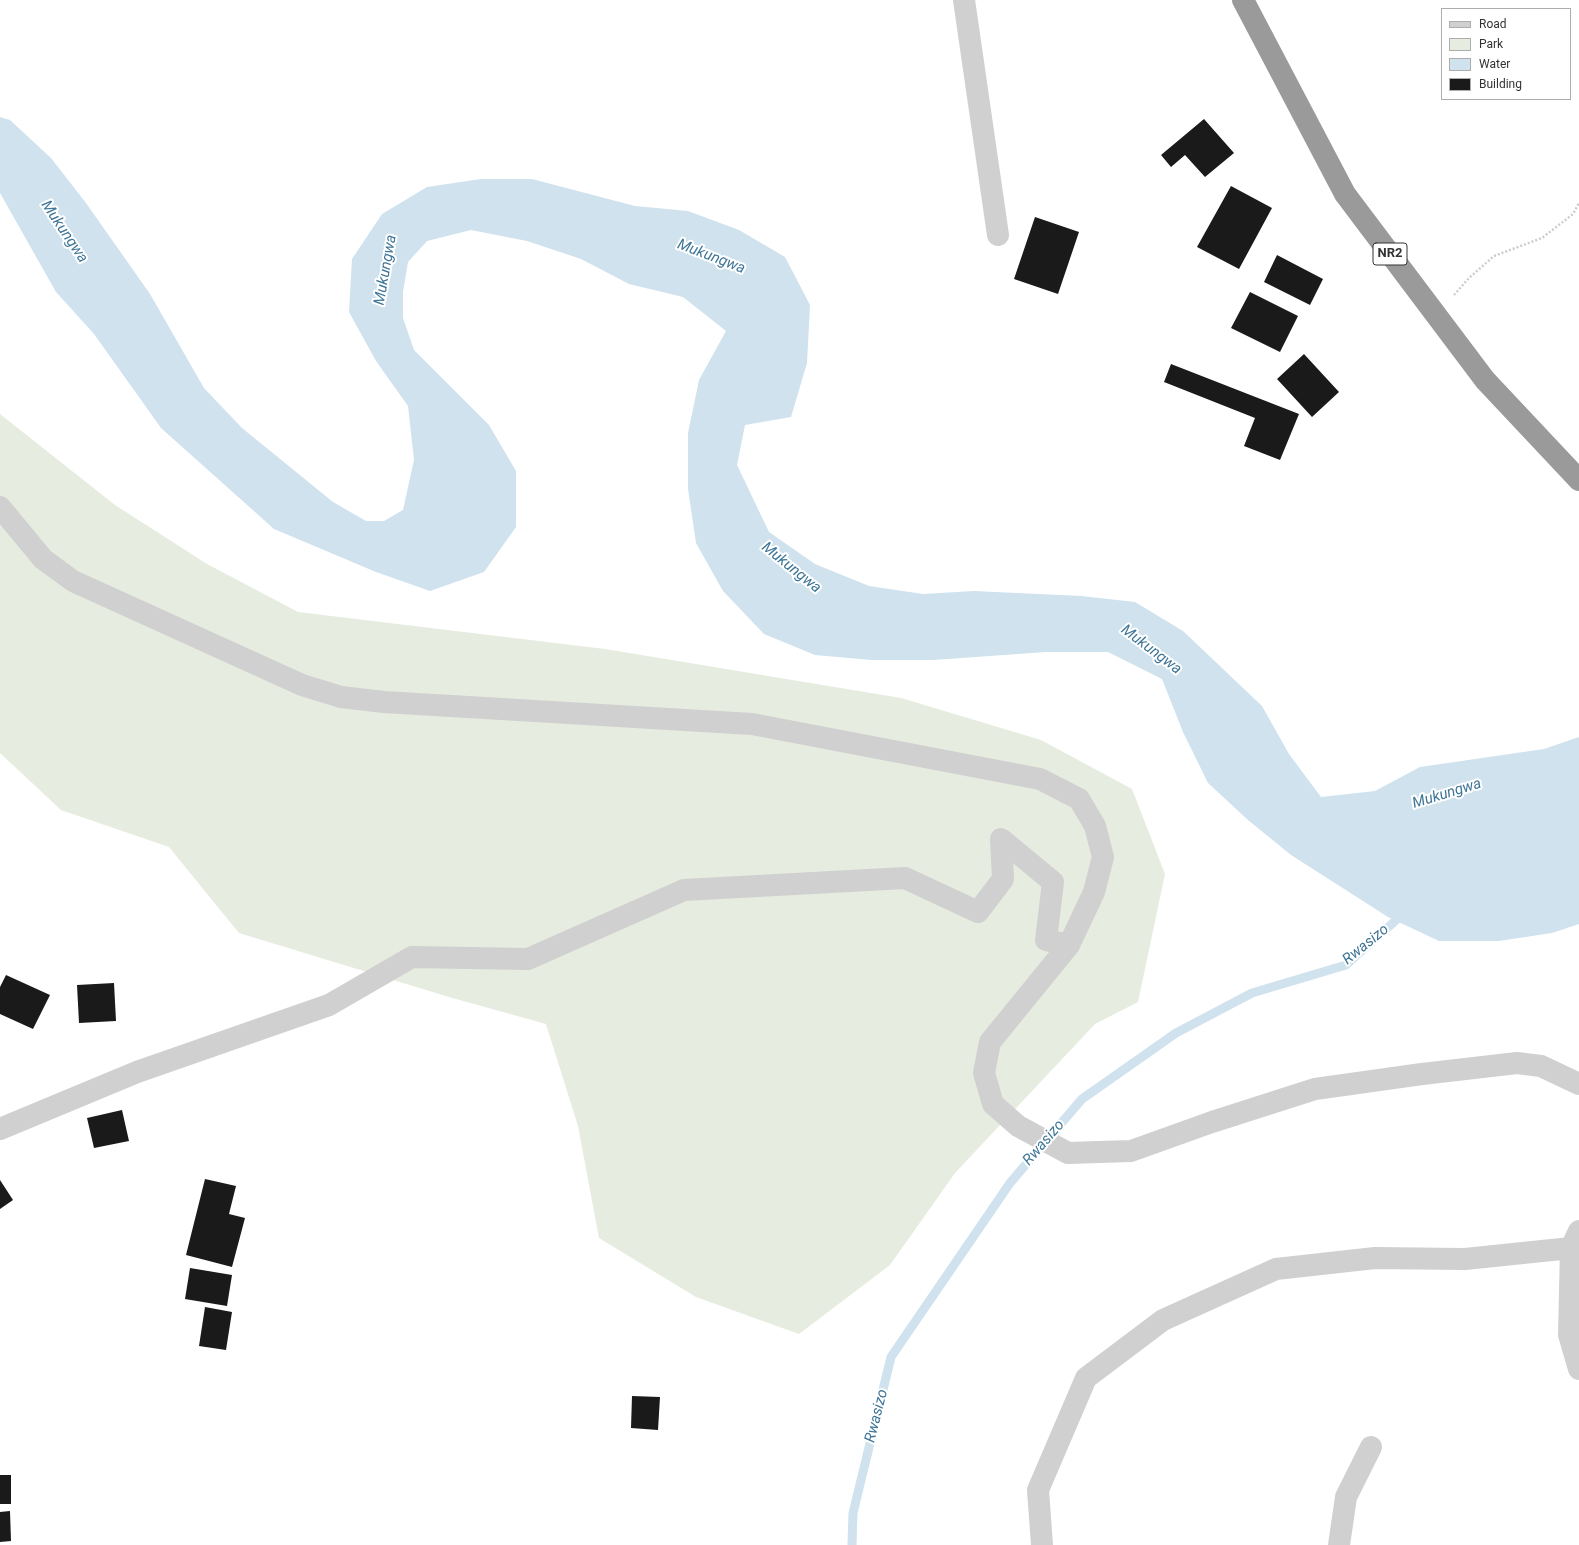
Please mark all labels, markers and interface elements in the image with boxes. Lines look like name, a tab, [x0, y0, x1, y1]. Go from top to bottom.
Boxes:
legend	[1441, 8, 1571, 100]
text: Road	[1479, 17, 1507, 31]
text: Park	[1479, 37, 1503, 51]
text: Water	[1479, 57, 1510, 71]
text: Building	[1479, 77, 1522, 91]
water label: Mukungwa	[37, 197, 91, 267]
water label: Mukungwa	[371, 233, 401, 307]
water label: Mukungwa	[675, 236, 747, 278]
road number: NR2	[1373, 243, 1407, 265]
water label: Mukungwa	[758, 539, 824, 597]
water label: Mukungwa	[1117, 621, 1185, 679]
water label: Mukungwa	[1410, 775, 1484, 813]
water label: Rwasizo	[1339, 921, 1393, 969]
water label: Rwasizo	[1019, 1117, 1069, 1169]
water label: Rwasizo	[862, 1387, 892, 1445]

